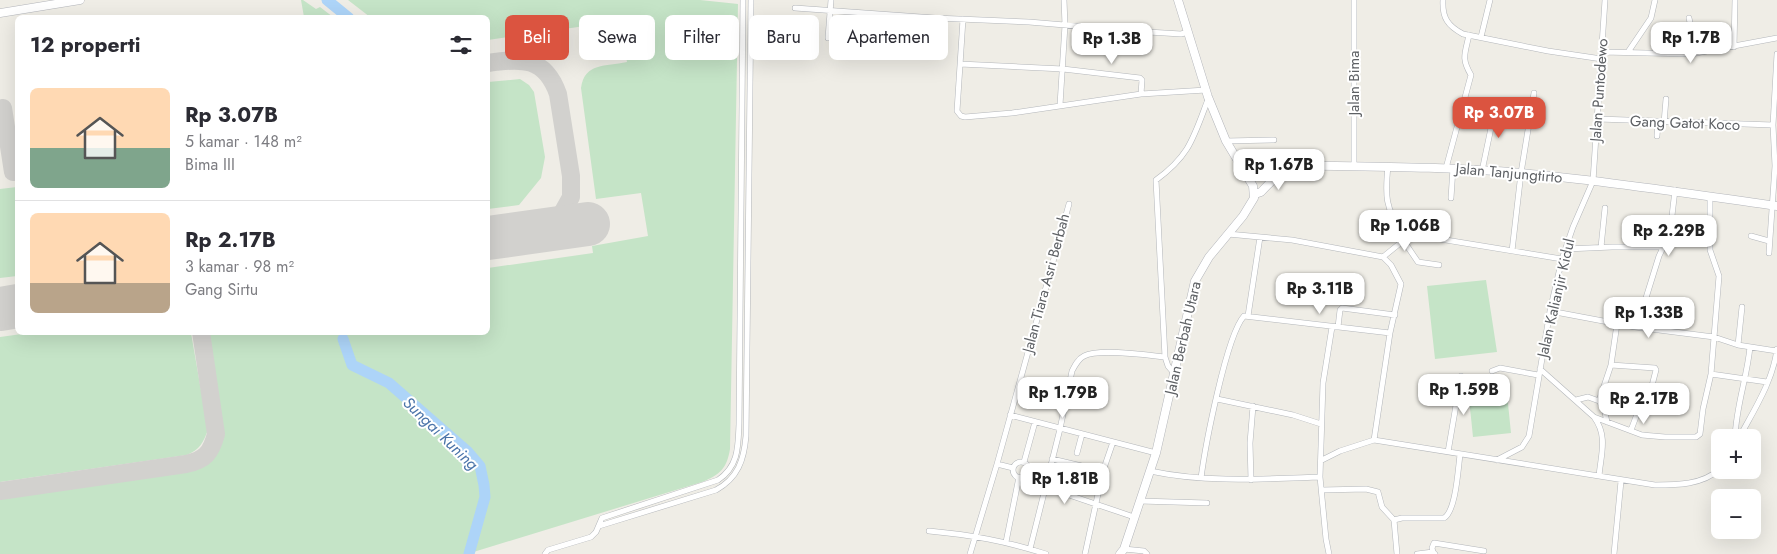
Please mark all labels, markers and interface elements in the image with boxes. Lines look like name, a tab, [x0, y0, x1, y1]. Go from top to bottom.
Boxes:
chip: Beli	[505, 15, 569, 60]
chip: Sewa	[579, 15, 655, 60]
chip: Filter	[665, 15, 739, 60]
chip: Baru	[749, 15, 819, 60]
chip: Apartemen	[829, 15, 948, 60]
pin: Rp 1.3B	[1066, 22, 1158, 65]
pin: Rp 1.7B	[1645, 22, 1737, 64]
text: Rp 1.7B	[1662, 26, 1720, 49]
text: Rp 1.3B	[1083, 27, 1141, 50]
text: 12 properti	[30, 30, 141, 60]
icon: filters	[447, 31, 475, 59]
street label: Jalan Puntodewo	[1584, 38, 1614, 144]
street label: Jalan Bima	[1343, 50, 1365, 118]
pin: Rp 3.07B	[1447, 96, 1551, 139]
text: Rp 3.07B	[185, 100, 278, 130]
text: Rp 3.07B	[1464, 101, 1534, 124]
icon: home	[70, 108, 130, 168]
street label: Gang Gatot Koco	[1630, 110, 1740, 136]
text: 5 kamar · 148 m²	[185, 130, 302, 153]
pin: Rp 1.67B	[1227, 148, 1331, 191]
text: Bima III	[185, 153, 235, 176]
text: Rp 1.67B	[1244, 153, 1314, 176]
street label: Jalan Tanjungtirto	[1453, 157, 1563, 189]
pin: Rp 1.06B	[1353, 210, 1457, 252]
street label: Jalan Tiara Asri Berbah	[1016, 211, 1075, 357]
text: Rp 1.06B	[1370, 214, 1440, 237]
pin: Rp 2.29B	[1617, 214, 1721, 257]
text: Rp 2.29B	[1633, 219, 1705, 242]
text: Rp 2.17B	[185, 225, 276, 255]
icon: home	[70, 233, 130, 293]
street label: Jalan Kalianjir Kidul	[1531, 236, 1580, 362]
text: 3 kamar · 98 m²	[185, 255, 294, 278]
pin: Rp 3.11B	[1268, 272, 1372, 315]
text: Rp 3.11B	[1287, 277, 1353, 300]
text: Gang Sirtu	[185, 278, 258, 301]
street label: Jalan Berbah Utara	[1159, 279, 1207, 399]
pin: Rp 1.33B	[1597, 296, 1701, 339]
text: Rp 1.33B	[1615, 301, 1683, 324]
pin: Rp 1.59B	[1412, 374, 1516, 416]
pin: Rp 1.79B	[1011, 376, 1115, 419]
text: Rp 1.59B	[1429, 378, 1499, 401]
text: Rp 1.79B	[1028, 381, 1098, 404]
pin: Rp 2.17B	[1592, 382, 1696, 425]
text: Rp 2.17B	[1609, 387, 1679, 410]
water label: Sungai Kuning	[398, 391, 484, 475]
map controls	[1711, 429, 1761, 539]
button: +	[1711, 429, 1761, 479]
pin: Rp 1.81B	[1013, 462, 1117, 505]
text: Rp 1.81B	[1031, 467, 1099, 490]
button: −	[1711, 489, 1761, 539]

